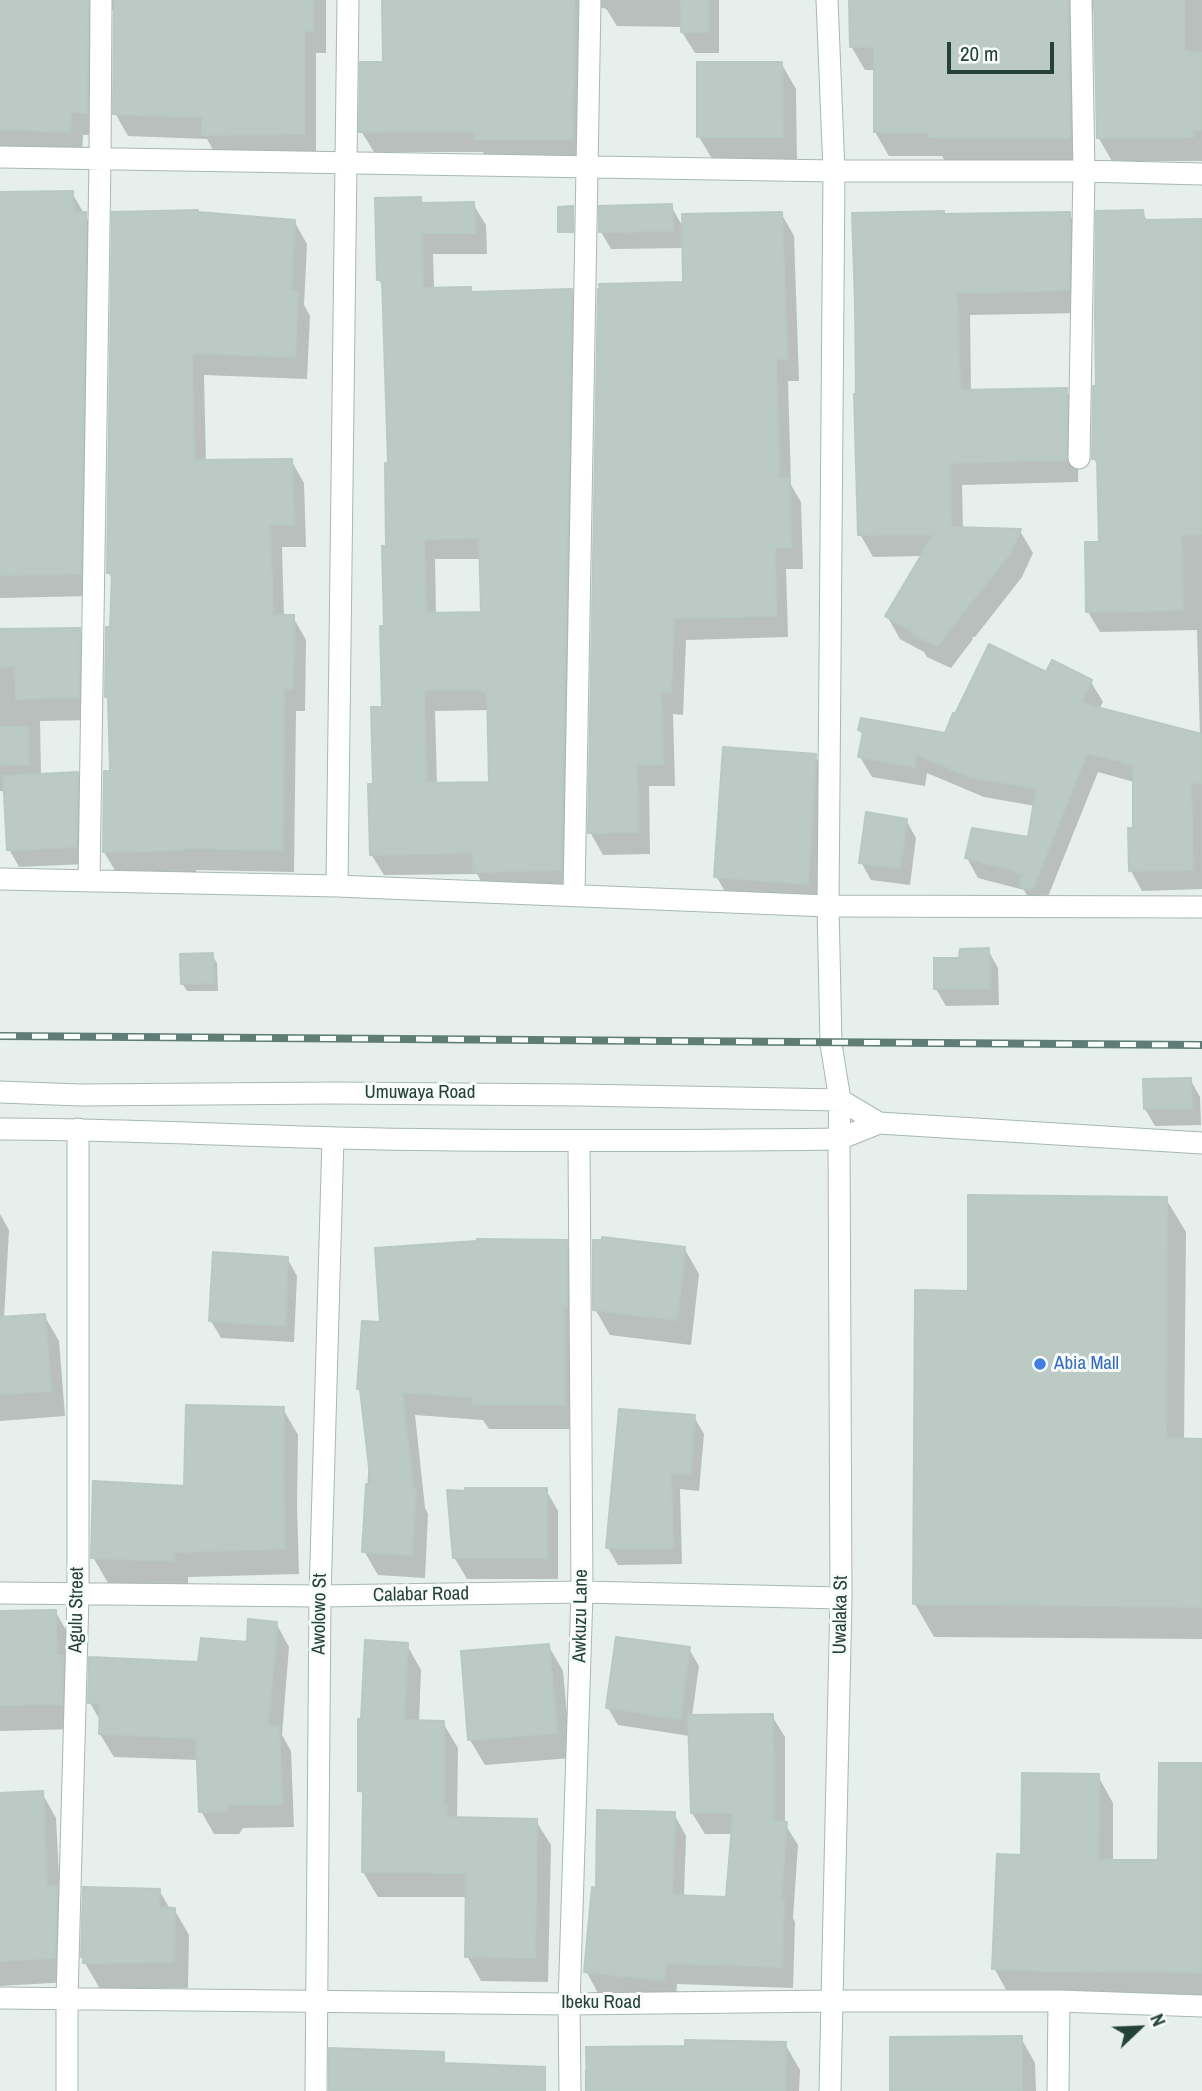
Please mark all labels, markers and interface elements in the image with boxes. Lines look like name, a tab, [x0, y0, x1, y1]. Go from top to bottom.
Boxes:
scale bar	[950, 28, 1057, 72]
text: 20 m	[960, 39, 998, 68]
street label: Umuwaya Road	[365, 1082, 475, 1104]
place label: Abia Mall	[1054, 1353, 1119, 1375]
marker: Abia Mall	[1032, 1356, 1048, 1372]
street label: Agulu Street	[65, 1567, 89, 1653]
street label: Awkuzu Lane	[569, 1569, 593, 1663]
street label: Awolowo St	[308, 1573, 332, 1655]
street label: Uwalaka St	[829, 1575, 853, 1655]
street label: Calabar Road	[373, 1583, 469, 1607]
street label: Ibeku Road	[561, 1992, 641, 2014]
north arrow	[1104, 1993, 1174, 2063]
text: N	[1144, 2010, 1172, 2030]

